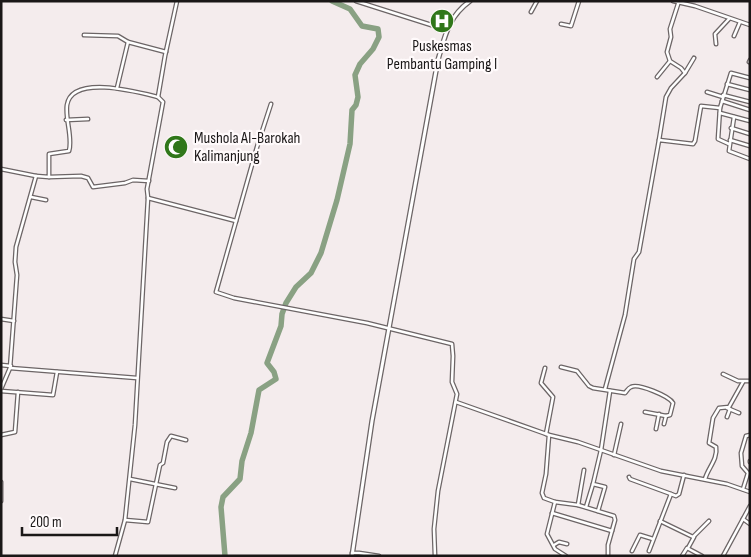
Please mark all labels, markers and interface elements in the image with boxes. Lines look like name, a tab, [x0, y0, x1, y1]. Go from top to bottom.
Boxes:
hospital icon: Puskesmas Pembantu Gamping I	[429, 8, 455, 34]
place label: Puskesmas Pembantu Gamping I	[387, 37, 497, 74]
place label: Mushola Al-Barokah Kalimanjung	[194, 129, 300, 166]
mosque icon: Mushola Al-Barokah Kalimanjung	[163, 134, 189, 160]
scale bar	[22, 504, 118, 536]
text: 200 m	[30, 513, 62, 532]

